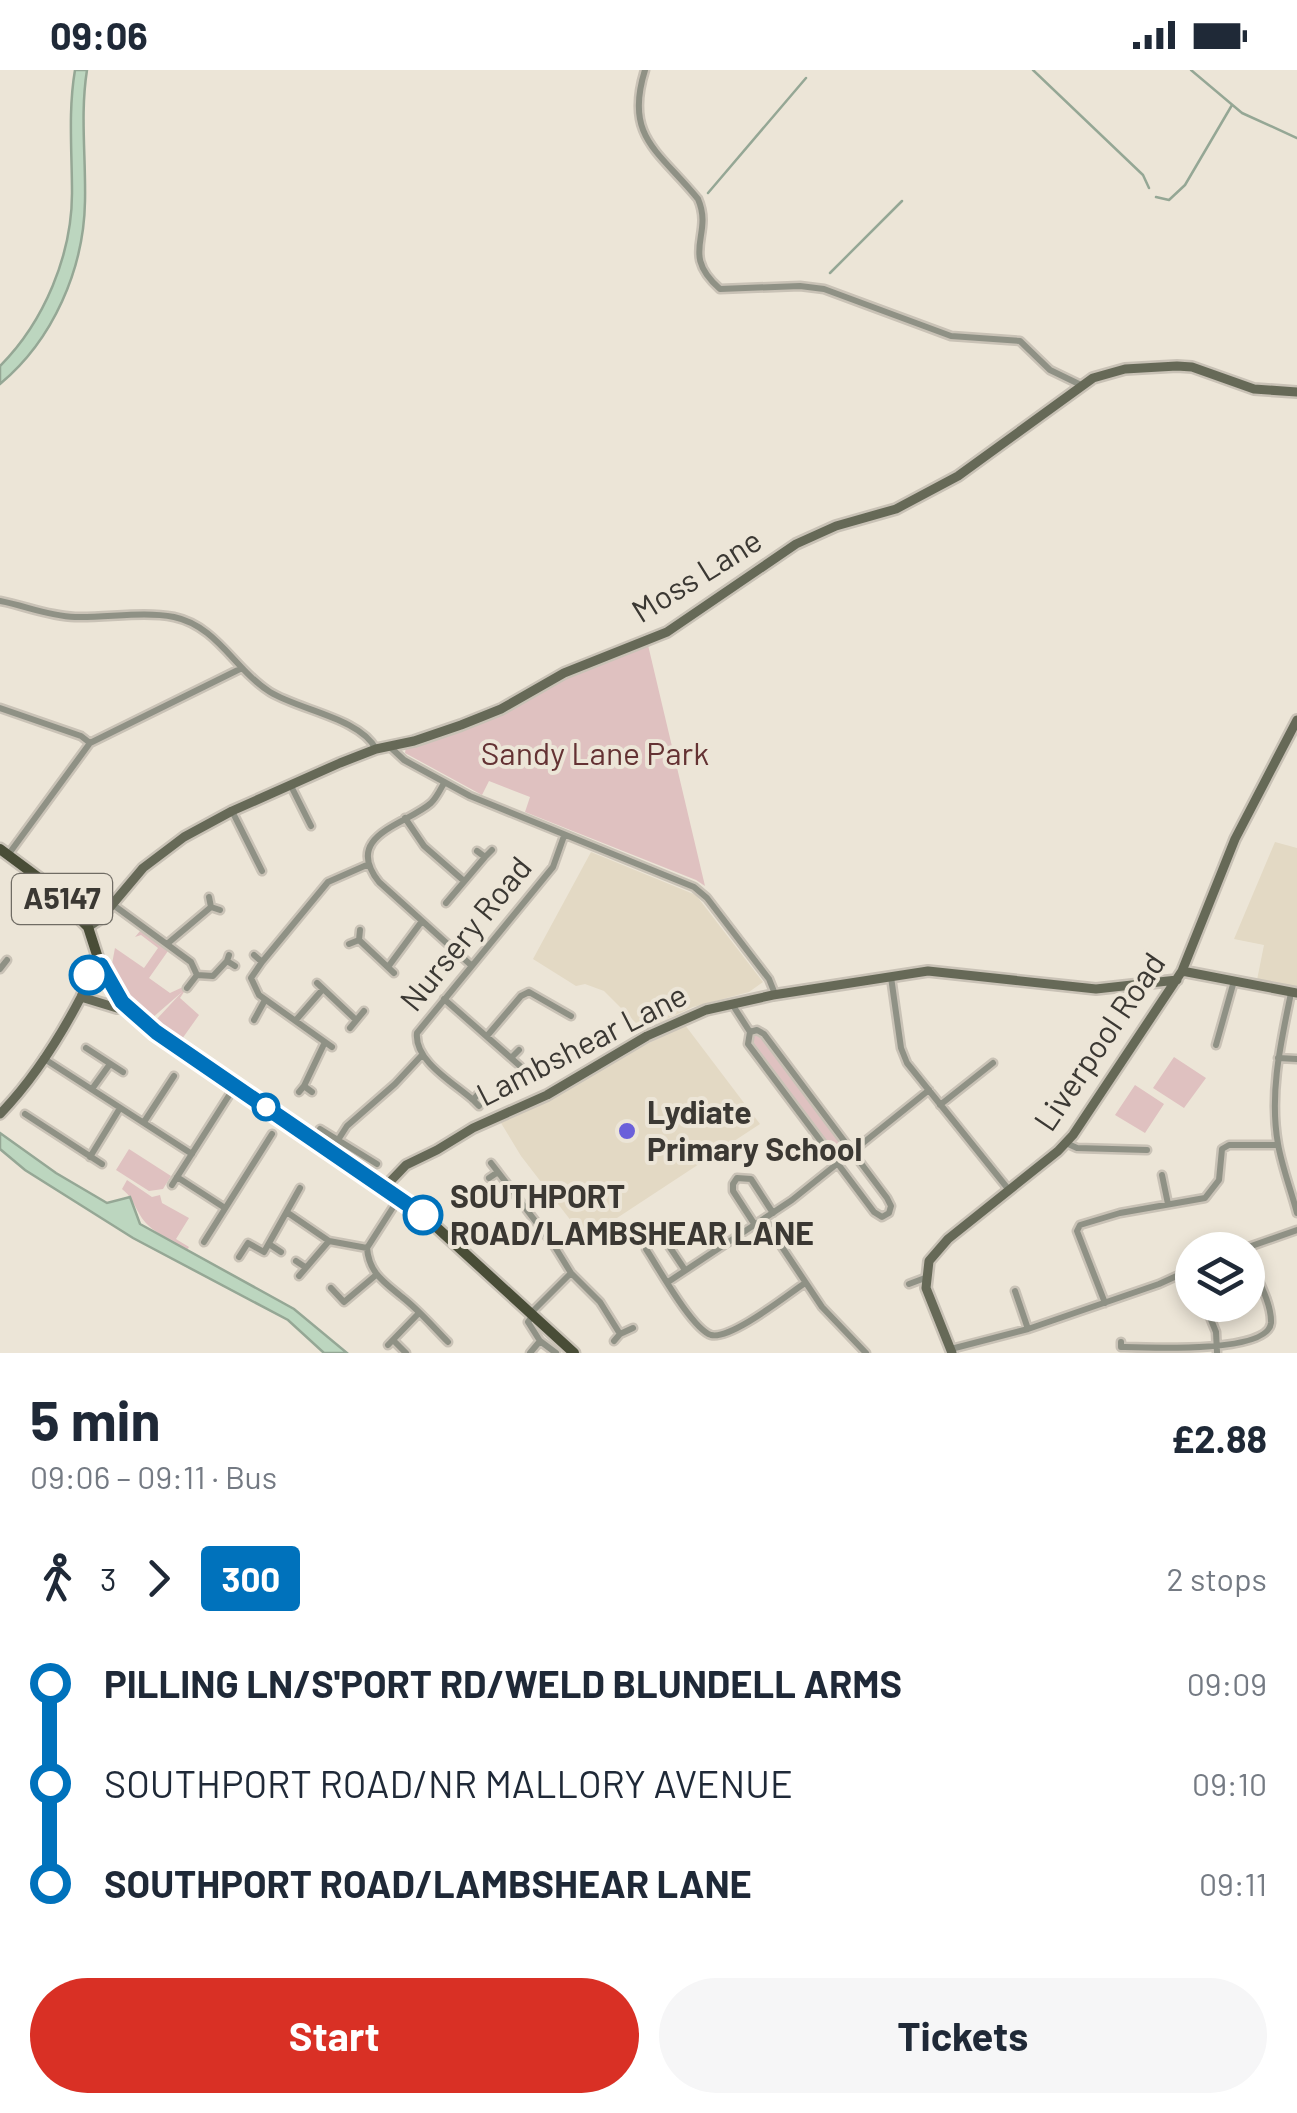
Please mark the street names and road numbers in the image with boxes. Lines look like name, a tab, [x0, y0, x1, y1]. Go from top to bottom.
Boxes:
street label: Moss Lane	[624, 520, 768, 629]
street label: Nursery Road	[391, 848, 538, 1017]
road number: A5147	[12, 874, 112, 924]
street label: Liverpool Road	[1025, 945, 1172, 1137]
street label: Lambshear Lane	[470, 974, 693, 1113]

